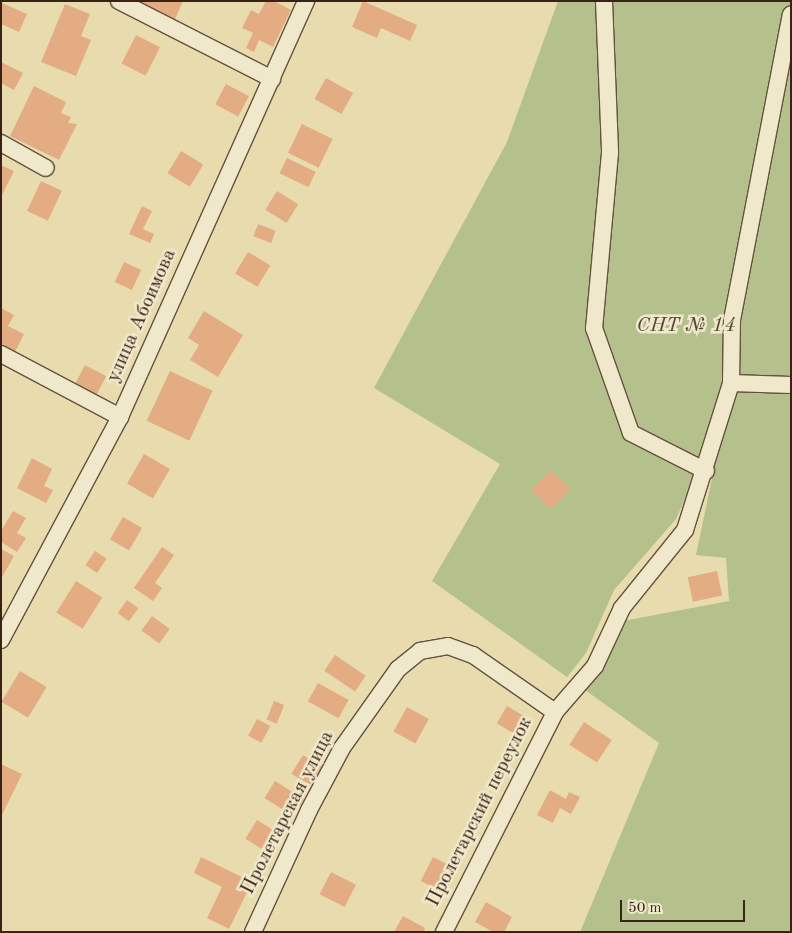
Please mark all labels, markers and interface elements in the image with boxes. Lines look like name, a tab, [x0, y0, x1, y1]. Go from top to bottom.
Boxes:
street label: улица Абоимова	[102, 246, 182, 386]
park label: СНТ № 14	[637, 314, 735, 338]
street label: Пролетарский переулок	[422, 713, 538, 911]
street label: Пролетарская улица	[236, 727, 340, 899]
scale bar	[622, 890, 747, 922]
text: 50 m	[628, 901, 662, 916]

